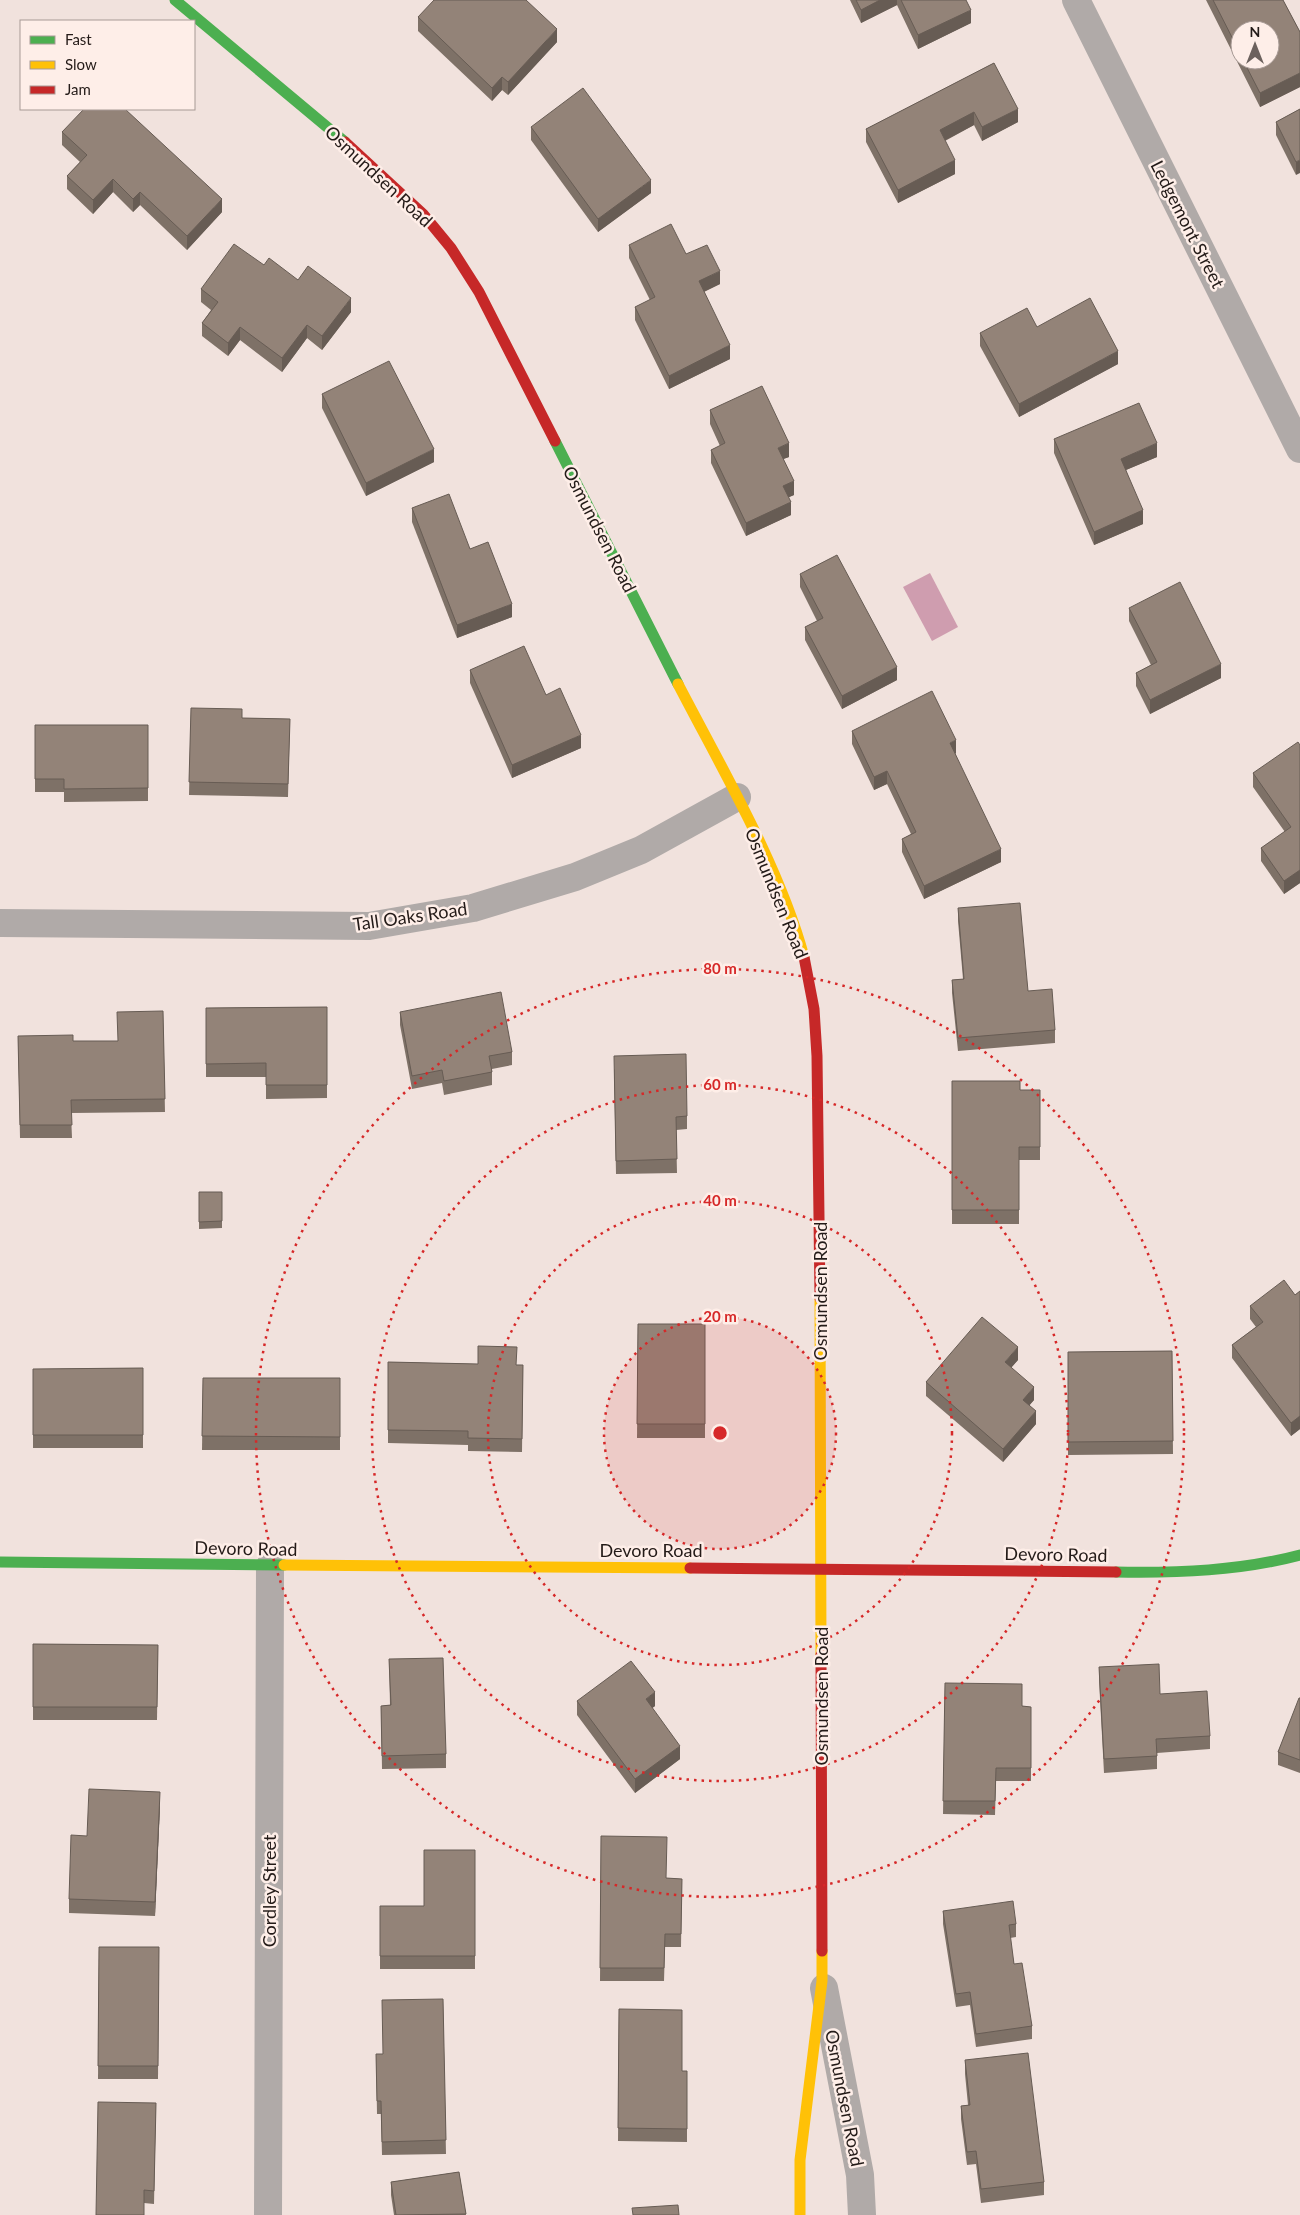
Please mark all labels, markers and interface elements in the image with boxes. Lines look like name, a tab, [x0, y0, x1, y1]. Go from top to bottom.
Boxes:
legend	[20, 20, 195, 110]
north arrow	[1230, 20, 1280, 70]
text: N	[1250, 23, 1260, 40]
text: Fast	[65, 30, 92, 48]
text: Slow	[65, 55, 97, 73]
text: Jam	[65, 80, 91, 98]
street label: Osmundsen Road	[321, 121, 437, 231]
street label: Ledgemont Street	[1146, 157, 1230, 292]
street label: Osmundsen Road	[559, 462, 641, 596]
street label: Osmundsen Road	[741, 824, 813, 962]
street label: Tall Oaks Road	[351, 897, 469, 935]
text: 80 m	[703, 959, 737, 977]
text: 60 m	[703, 1075, 737, 1093]
text: 40 m	[703, 1191, 737, 1209]
street label: Osmundsen Road	[809, 1222, 831, 1360]
text: 20 m	[703, 1307, 737, 1325]
centre of rings	[711, 1424, 729, 1442]
street label: Devoro Road	[194, 1536, 298, 1560]
street label: Devoro Road	[599, 1539, 703, 1561]
street label: Devoro Road	[1004, 1542, 1108, 1566]
street label: Osmundsen Road	[810, 1627, 832, 1765]
street label: Cordley Street	[258, 1834, 280, 1947]
street label: Osmundsen Road	[821, 2028, 869, 2168]

